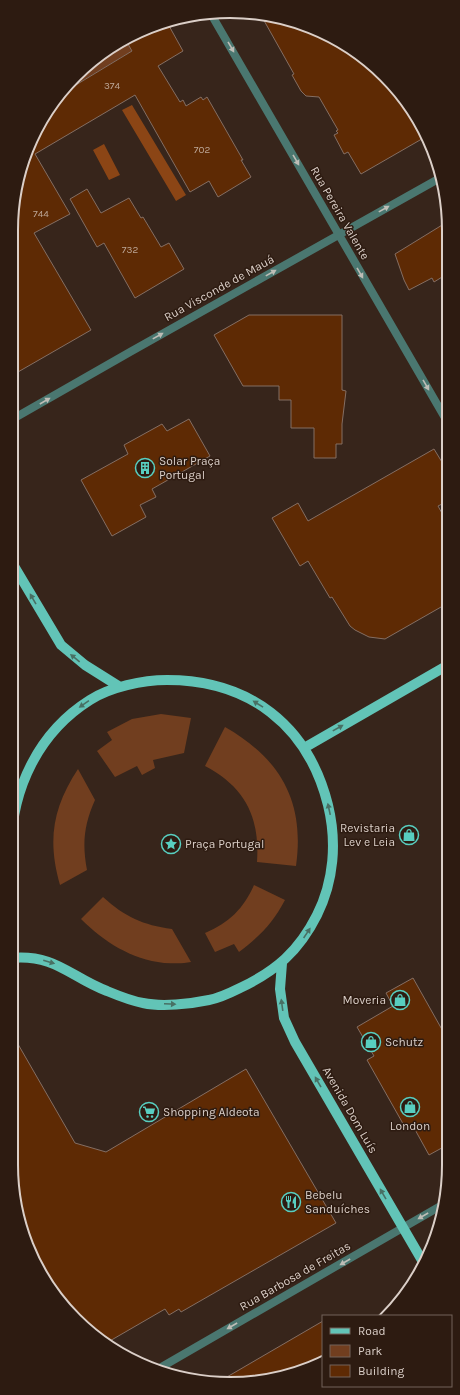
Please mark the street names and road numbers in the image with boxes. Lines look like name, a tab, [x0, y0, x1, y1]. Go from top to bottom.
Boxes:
street label: Rua Pereira Valente	[308, 164, 372, 262]
street label: Rua Visconde de Mauá	[162, 252, 276, 324]
street label: Avenida Dom Luís	[320, 1064, 380, 1156]
street label: Rua Barbosa de Freitas	[237, 1238, 353, 1314]

